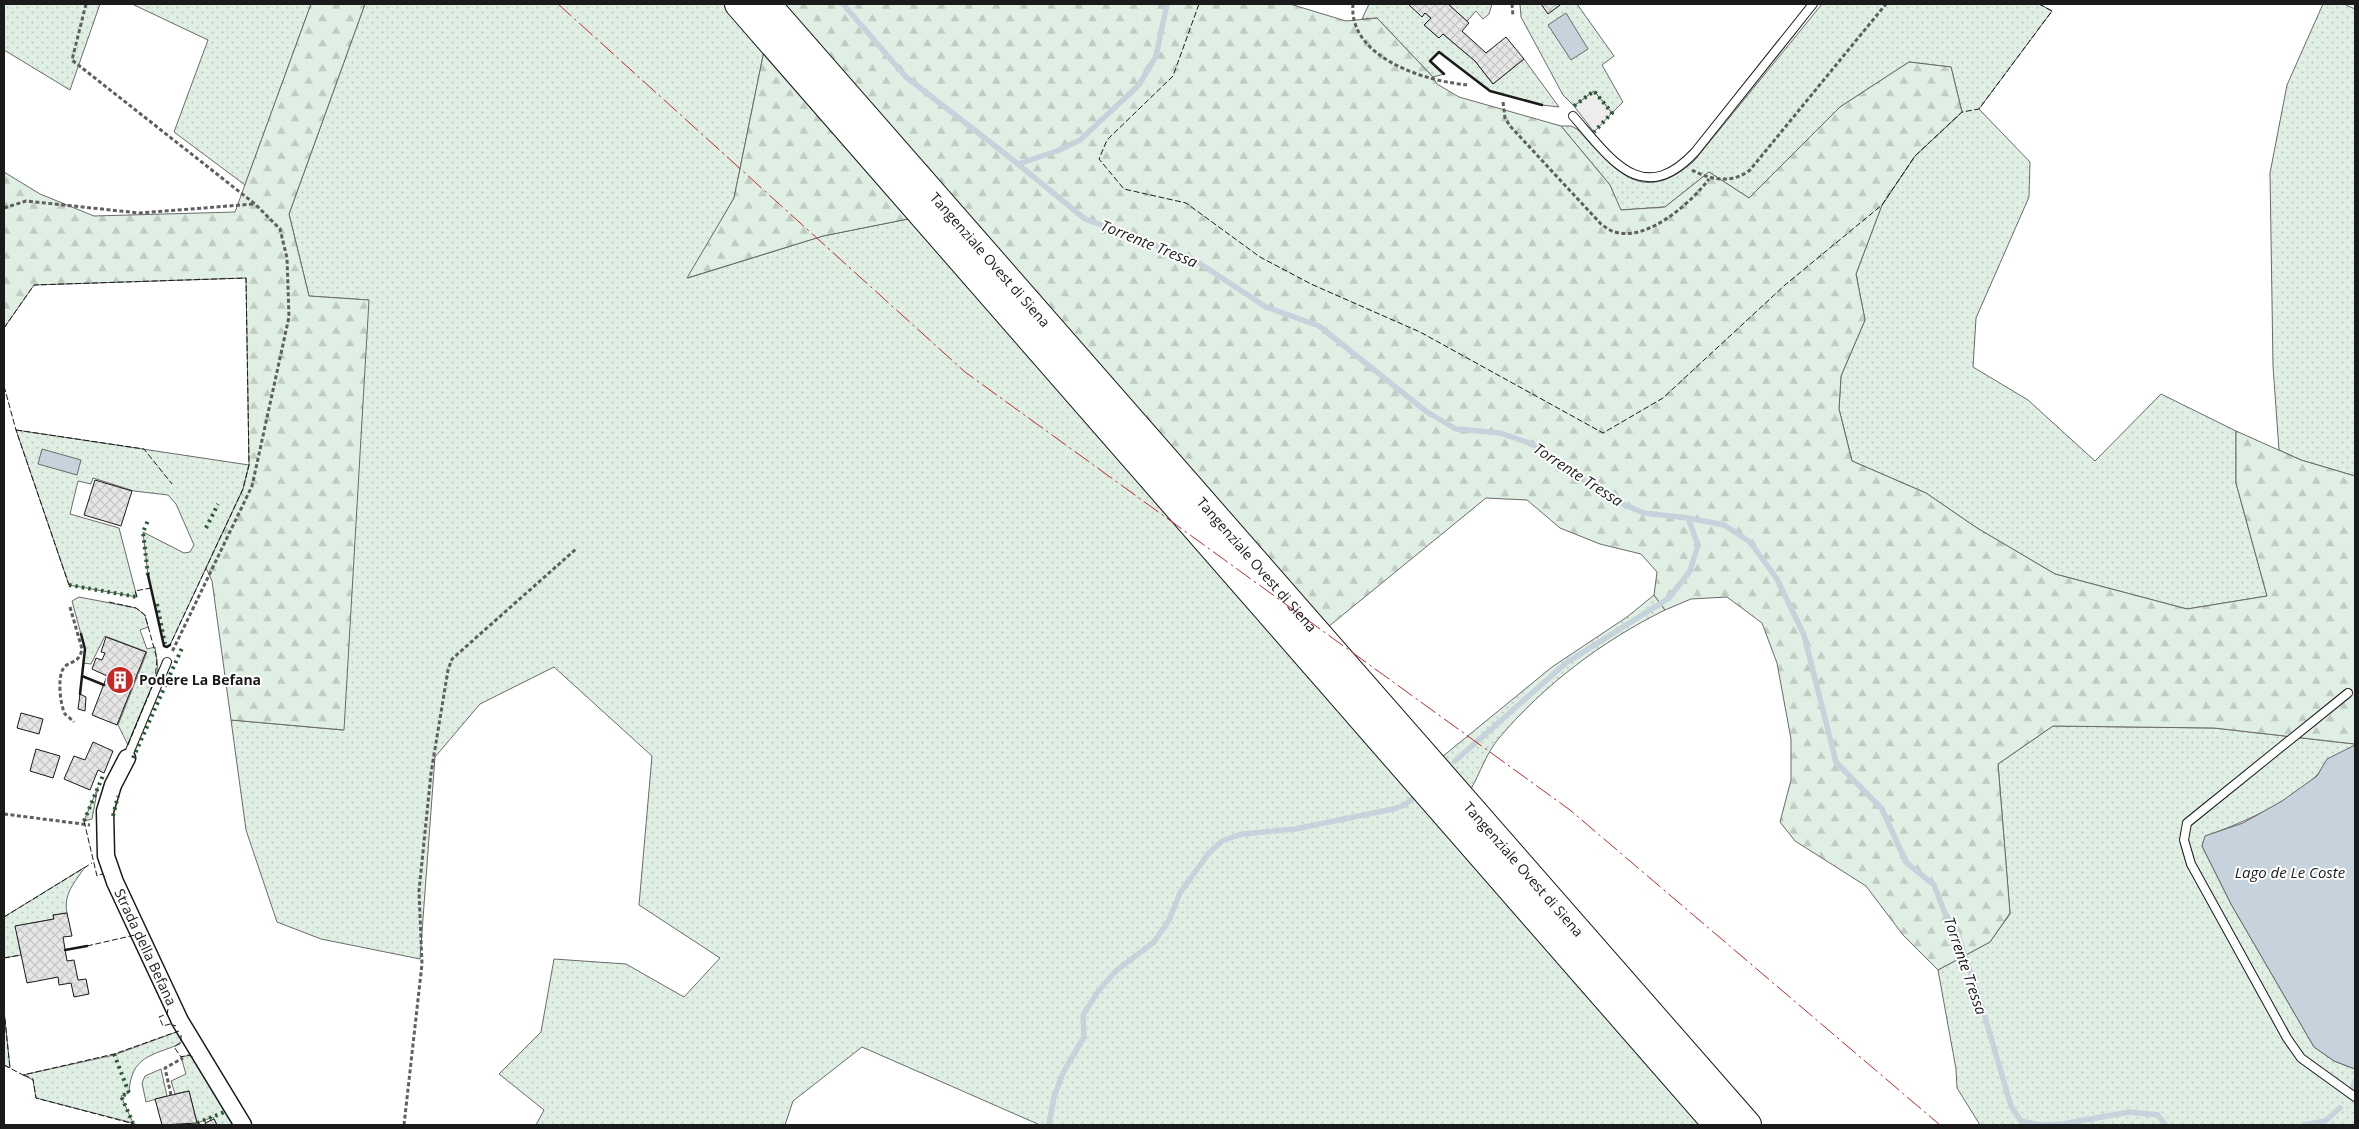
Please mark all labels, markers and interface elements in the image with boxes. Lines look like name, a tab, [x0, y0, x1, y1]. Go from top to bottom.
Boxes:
street label: Tangenziale Ovest di Siena	[926, 188, 1055, 331]
water label: Torrente Tressa	[1098, 215, 1201, 272]
water label: Torrente Tressa	[1530, 438, 1627, 511]
street label: Tangenziale Ovest di Siena	[1193, 493, 1321, 636]
building icon: Podere La Befana	[105, 665, 135, 695]
place label: Podere La Befana	[139, 670, 261, 689]
street label: Tangenziale Ovest di Siena	[1459, 798, 1588, 941]
water label: Lago de Le Coste	[2235, 862, 2346, 882]
street label: Strada della Befana	[110, 885, 181, 1008]
water label: Torrente Tressa	[1940, 914, 1992, 1018]

